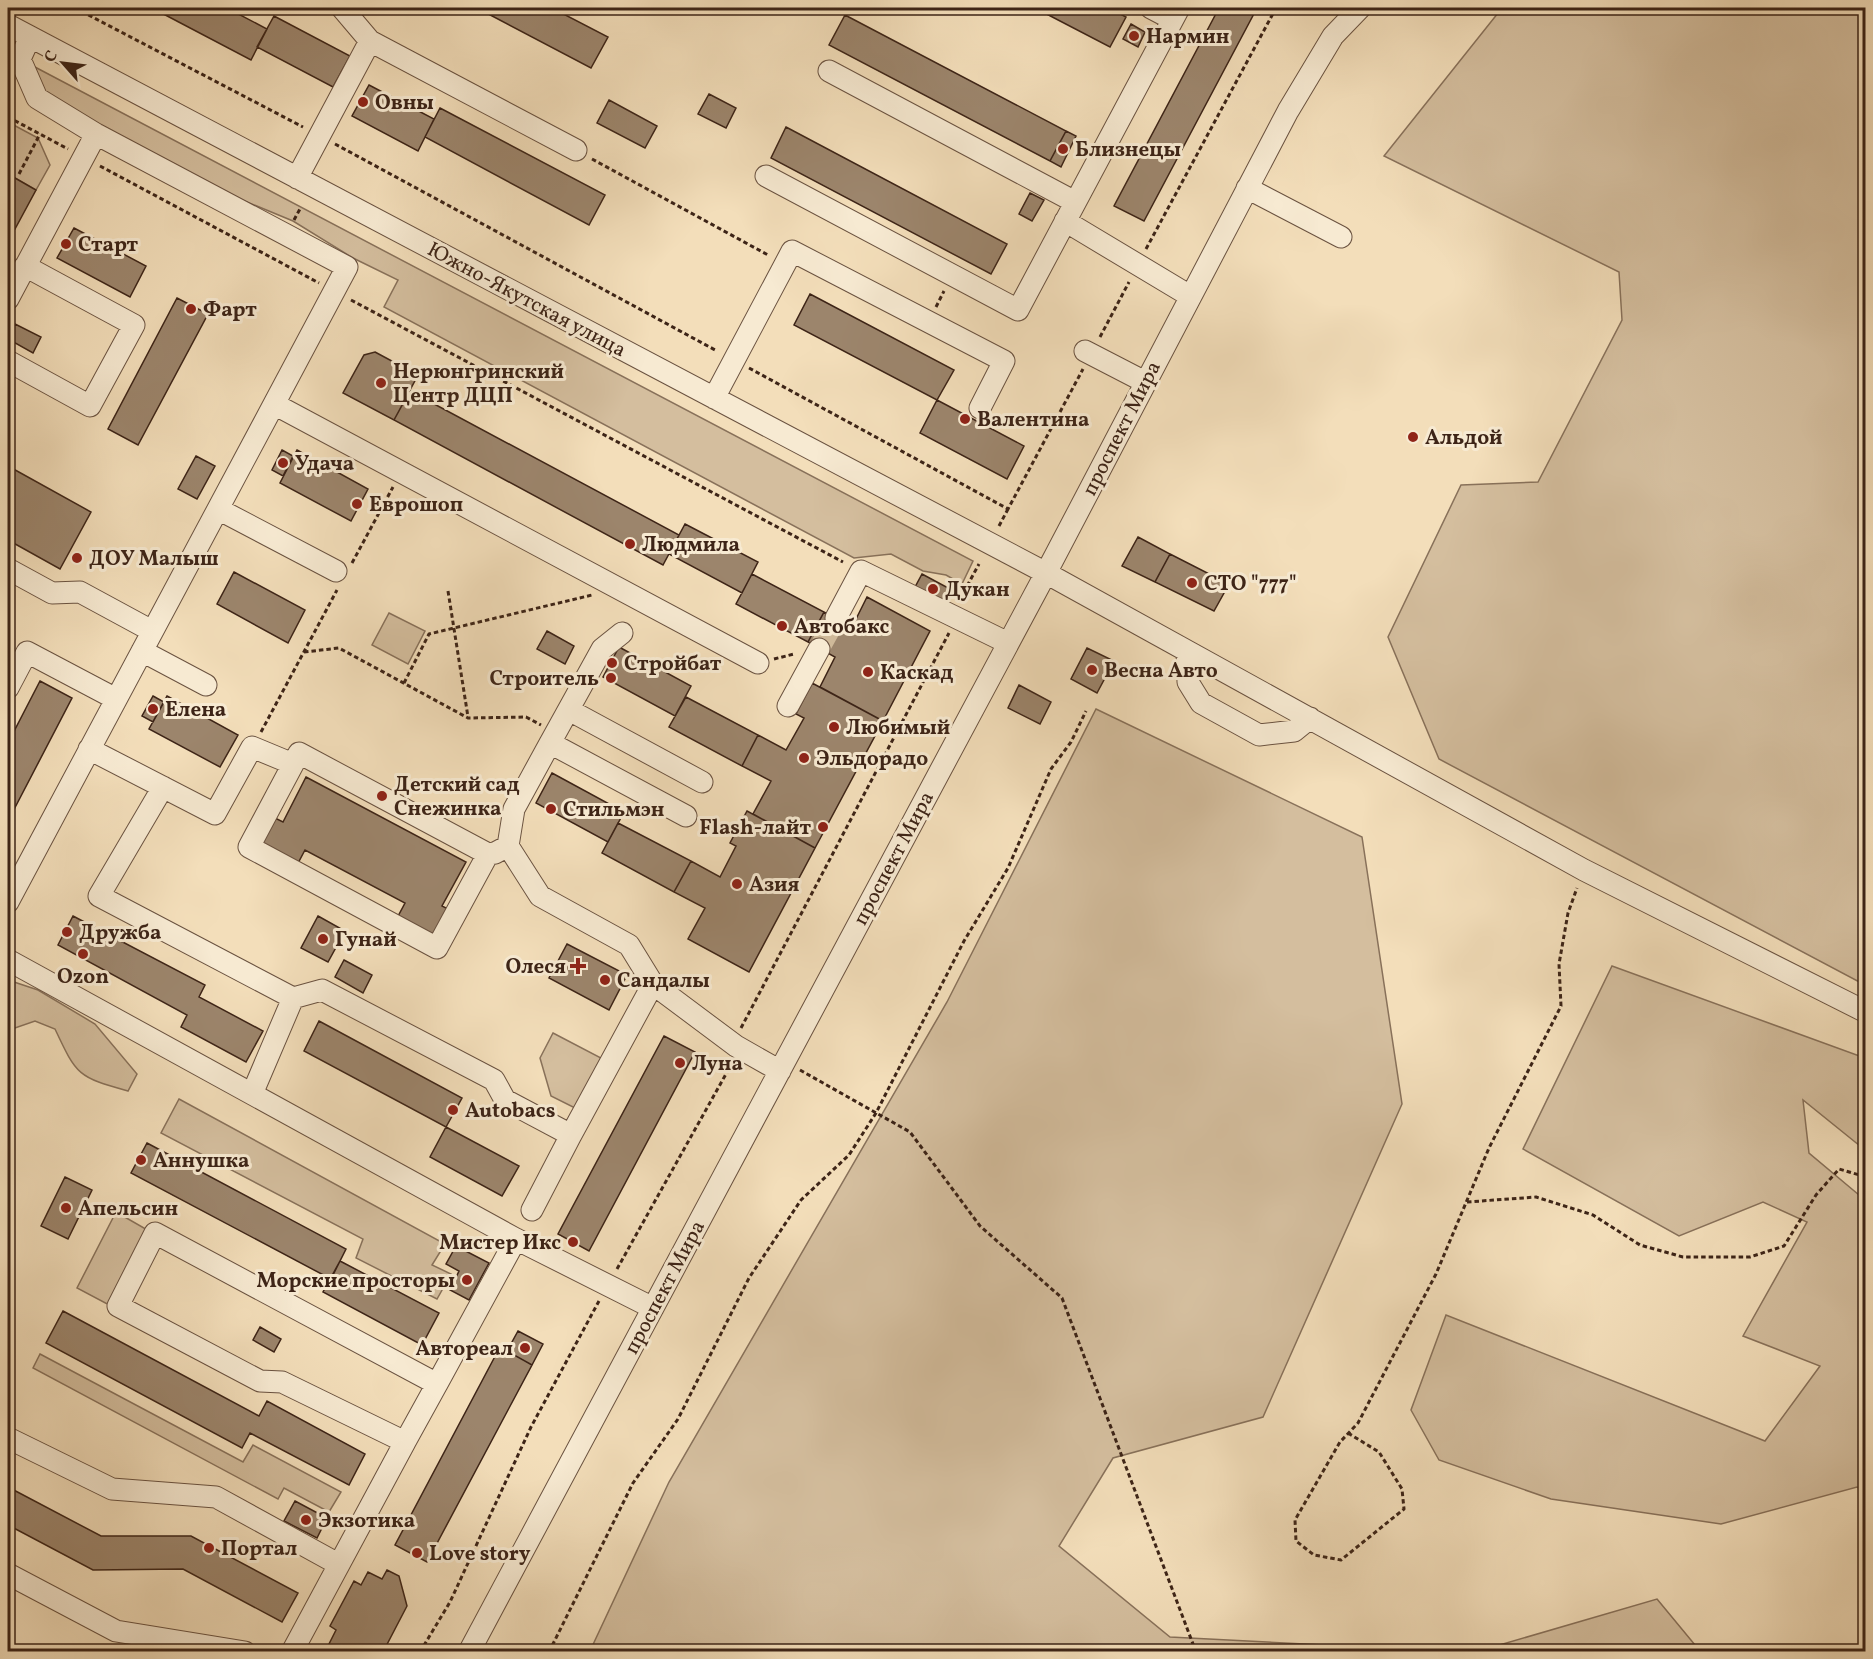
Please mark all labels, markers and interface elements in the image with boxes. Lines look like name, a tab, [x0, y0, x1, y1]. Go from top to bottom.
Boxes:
place label: Нармин	[1146, 23, 1230, 52]
marker: Нармин	[1127, 29, 1141, 43]
north arrow	[33, 33, 93, 93]
text: С	[39, 47, 64, 67]
place label: Овны	[375, 89, 434, 118]
marker: Овны	[356, 95, 370, 109]
place label: Близнецы	[1075, 136, 1181, 165]
marker: Близнецы	[1056, 142, 1070, 156]
place label: Старт	[78, 231, 139, 260]
street label: Южно-Якутская улица	[422, 236, 631, 365]
marker: Старт	[59, 237, 73, 251]
place label: Фарт	[203, 296, 257, 325]
marker: Фарт	[184, 302, 198, 316]
street label: проспект Мира	[1076, 356, 1169, 501]
place label: Нерюнгринский Центр ДЦП	[393, 358, 564, 411]
marker: Нерюнгринский Центр ДЦП	[374, 376, 388, 390]
place label: Валентина	[977, 406, 1089, 435]
marker: Валентина	[958, 412, 972, 426]
place label: Альдой	[1425, 424, 1503, 453]
marker: Альдой	[1406, 430, 1420, 444]
place label: Удача	[295, 450, 354, 479]
marker: Удача	[276, 456, 290, 470]
place label: Еврошоп	[369, 491, 463, 520]
marker: Еврошоп	[350, 497, 364, 511]
place label: Людмила	[642, 531, 740, 560]
marker: Людмила	[623, 537, 637, 551]
place label: ДОУ Малыш	[89, 545, 219, 574]
marker: ДОУ Малыш	[70, 551, 84, 565]
place label: СТО "777"	[1204, 570, 1297, 599]
place label: Дукан	[945, 576, 1010, 605]
marker: СТО "777"	[1185, 576, 1199, 590]
marker: Дукан	[926, 582, 940, 596]
place label: Автобакс	[794, 613, 889, 642]
marker: Автобакс	[775, 619, 789, 633]
place label: Стройбат	[624, 650, 722, 679]
marker: Стройбат	[605, 656, 619, 670]
place label: Весна Авто	[1104, 657, 1218, 686]
place label: Каскад	[880, 659, 954, 688]
marker: Весна Авто	[1085, 663, 1099, 677]
place label: Строитель	[489, 665, 599, 694]
marker: Каскад	[861, 665, 875, 679]
marker: Строитель	[604, 671, 618, 685]
place label: Елена	[165, 696, 226, 725]
marker: Елена	[146, 702, 160, 716]
place label: Любимый	[846, 714, 950, 743]
marker: Любимый	[827, 720, 841, 734]
place label: Эльдорадо	[816, 745, 928, 774]
marker: Эльдорадо	[797, 751, 811, 765]
place label: Детский сад Снежинка	[394, 771, 520, 824]
street label: проспект Мира	[847, 787, 942, 931]
marker: Детский сад Снежинка	[375, 789, 389, 803]
place label: Стильмэн	[563, 796, 665, 825]
marker: Стильмэн	[544, 802, 558, 816]
place label: Flash-лайт	[699, 814, 811, 843]
marker: Flash-лайт	[816, 820, 830, 834]
place label: Азия	[749, 871, 800, 900]
marker: Азия	[730, 877, 744, 891]
place label: Дружба	[79, 919, 161, 948]
marker: Дружба	[60, 925, 74, 939]
place label: Гунай	[335, 926, 397, 955]
marker: Гунай	[316, 932, 330, 946]
marker: Ozon	[76, 947, 90, 961]
place label: Олеся	[506, 953, 566, 982]
marker: Олеся	[571, 959, 585, 973]
place label: Ozon	[57, 963, 109, 992]
place label: Сандалы	[617, 967, 710, 996]
marker: Сандалы	[598, 973, 612, 987]
place label: Луна	[692, 1050, 743, 1079]
marker: Луна	[673, 1056, 687, 1070]
place label: Autobacs	[465, 1097, 555, 1126]
marker: Autobacs	[446, 1103, 460, 1117]
place label: Аннушка	[153, 1147, 250, 1176]
marker: Аннушка	[134, 1153, 148, 1167]
place label: Апельсин	[78, 1195, 178, 1224]
marker: Апельсин	[59, 1201, 73, 1215]
street label: проспект Мира	[618, 1216, 713, 1360]
place label: Мистер Икс	[439, 1229, 561, 1258]
marker: Мистер Икс	[566, 1235, 580, 1249]
place label: Морские просторы	[256, 1267, 455, 1296]
marker: Морские просторы	[460, 1273, 474, 1287]
place label: Автореал	[415, 1335, 513, 1364]
marker: Автореал	[518, 1341, 532, 1355]
place label: Экзотика	[318, 1507, 415, 1536]
marker: Экзотика	[299, 1513, 313, 1527]
place label: Портал	[221, 1535, 297, 1564]
place label: Love story	[429, 1540, 531, 1569]
marker: Портал	[202, 1541, 216, 1555]
marker: Love story	[410, 1546, 424, 1560]

